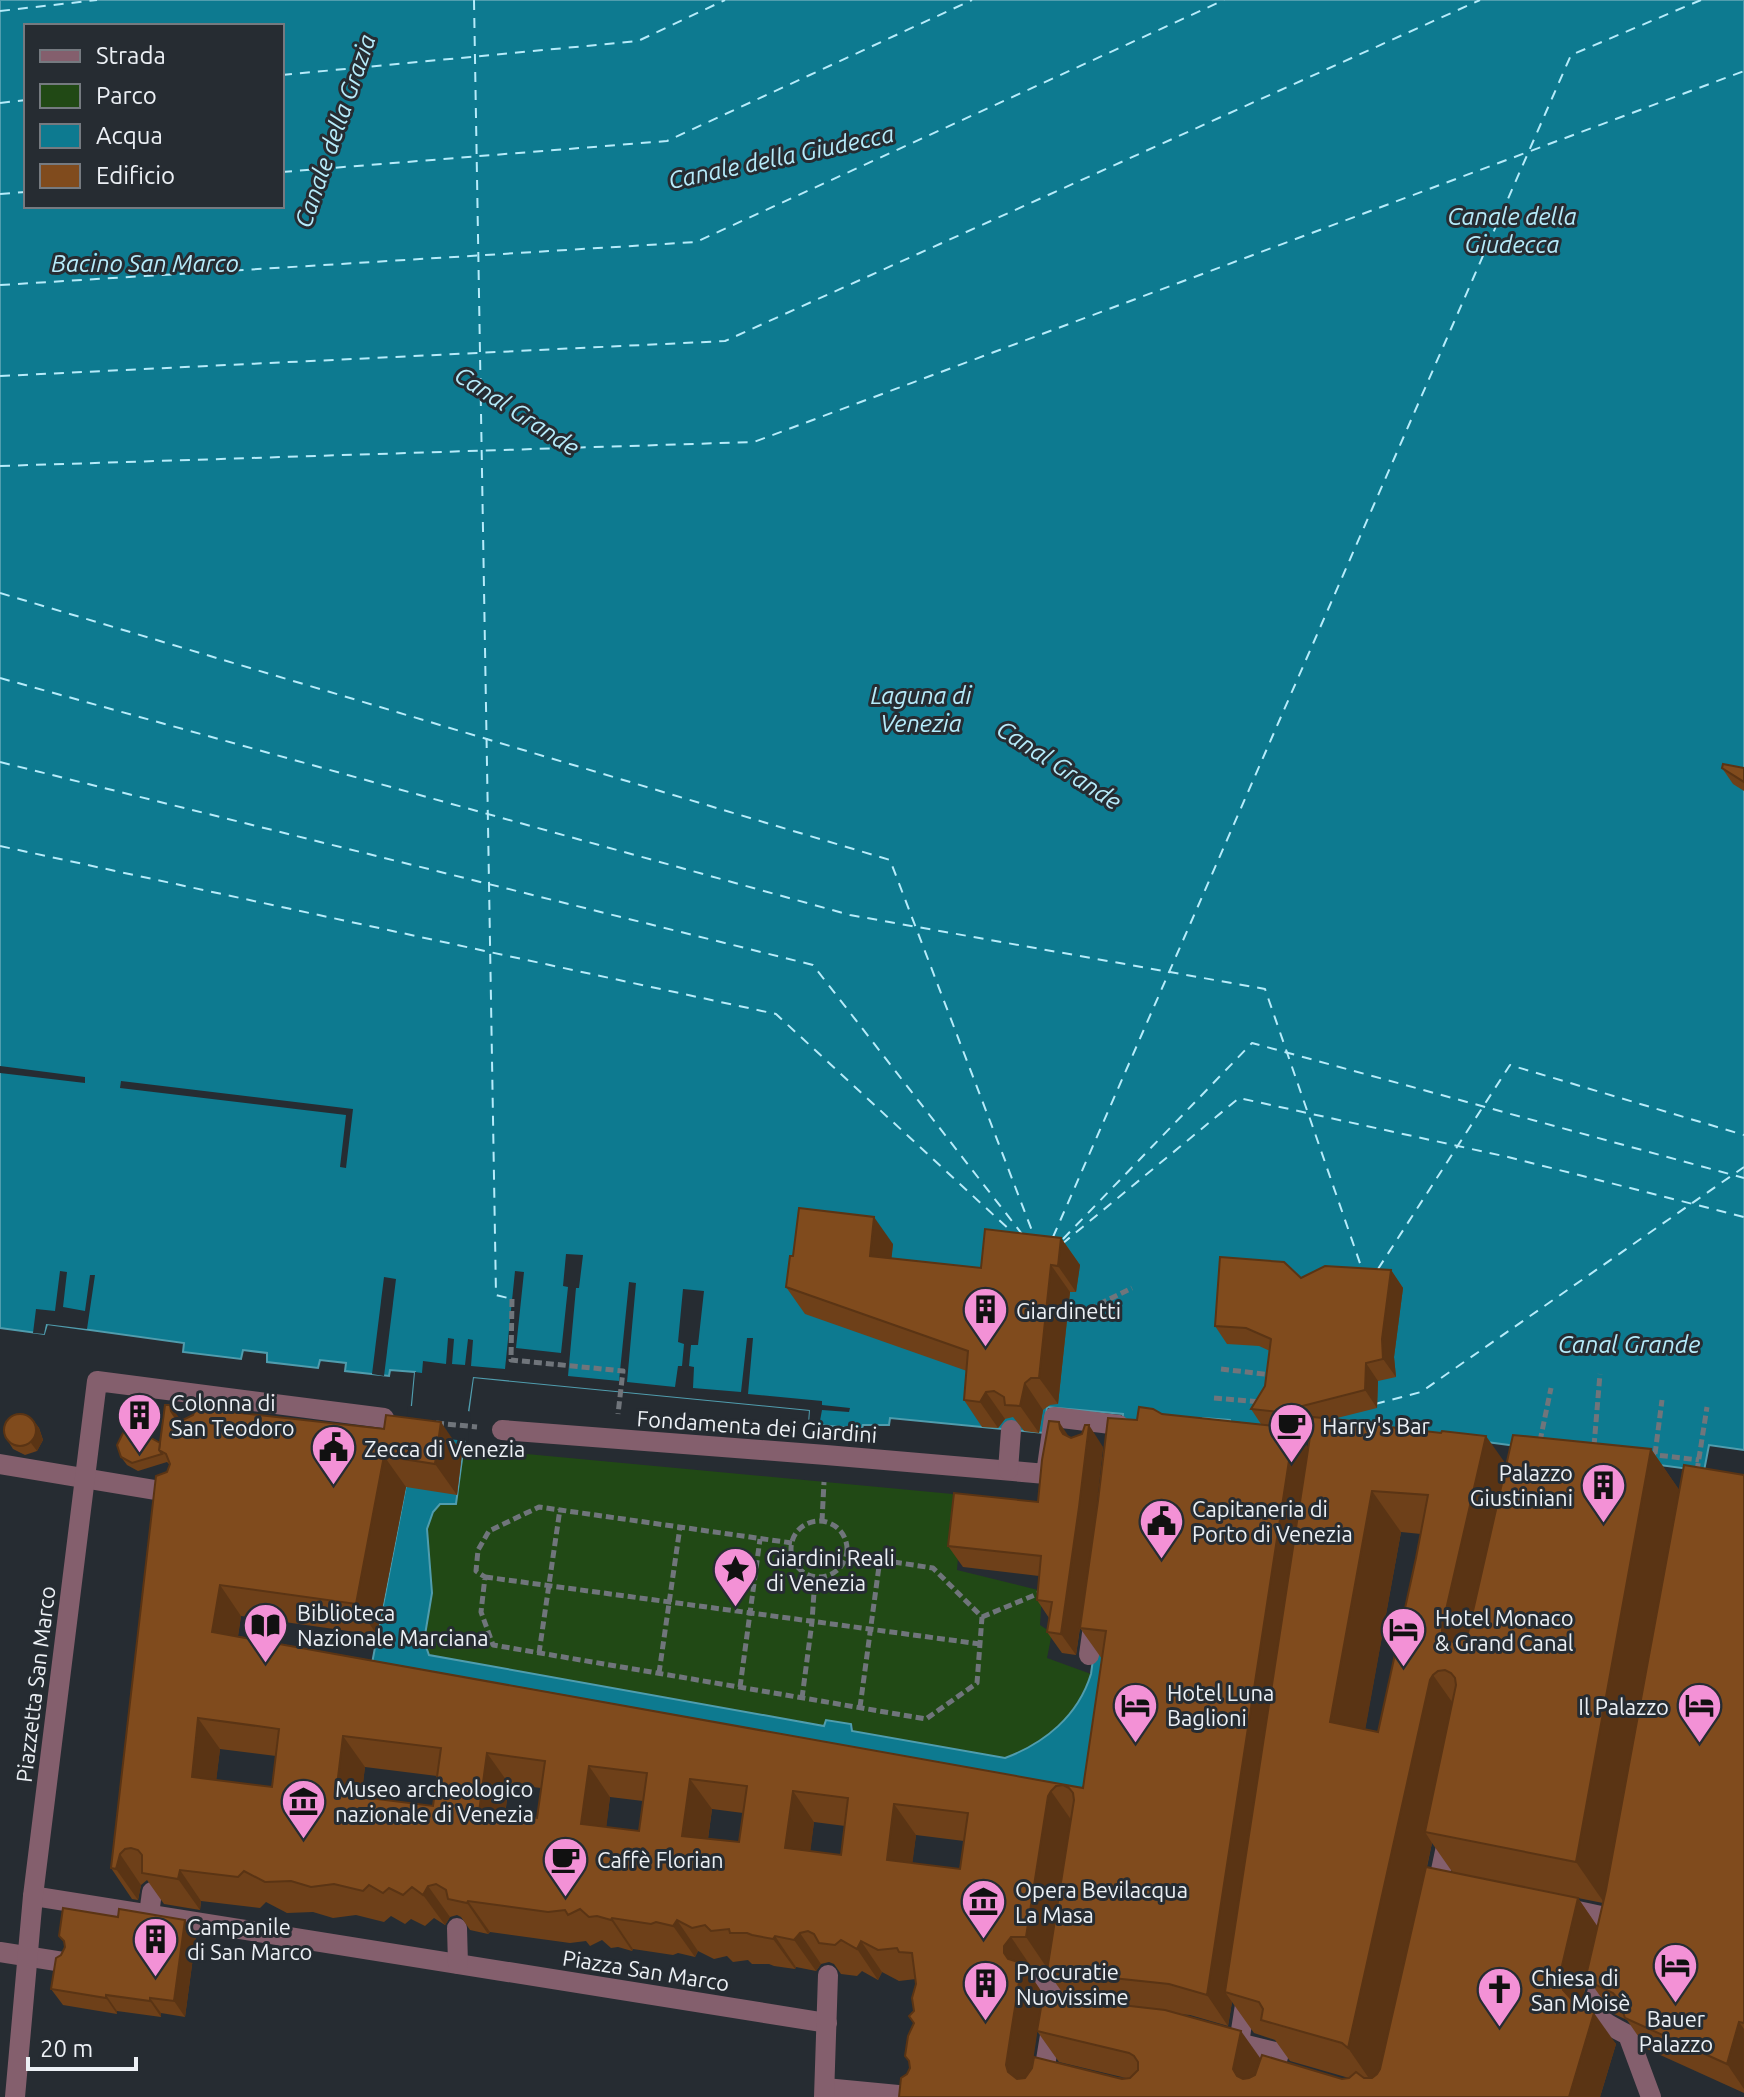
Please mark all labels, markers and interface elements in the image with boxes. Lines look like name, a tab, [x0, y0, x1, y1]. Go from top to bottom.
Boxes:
legend	[24, 24, 284, 208]
water label: Canale della Grazia	[289, 31, 381, 231]
text: Strada	[96, 42, 166, 69]
text: Parco	[96, 82, 157, 109]
water label: Canale della Giudecca	[666, 120, 896, 194]
text: Acqua	[96, 122, 163, 149]
text: Edificio	[96, 162, 175, 189]
water label: Canale della Giudecca	[1447, 203, 1577, 258]
water label: Bacino San Marco	[51, 250, 239, 277]
water label: Canal Grande	[450, 361, 584, 461]
water label: Laguna di Venezia	[870, 682, 973, 737]
water label: Canal Grande	[992, 715, 1126, 815]
building icon: Giardinetti	[961, 1286, 1009, 1349]
place label: Giardinetti	[1016, 1298, 1121, 1323]
water label: Canal Grande	[1558, 1331, 1700, 1358]
place label: Colonna di San Teodoro	[171, 1390, 295, 1440]
building icon: Colonna di San Teodoro	[116, 1391, 164, 1454]
cafe icon: Harry's Bar	[1267, 1401, 1315, 1464]
street label: Fondamenta dei Giardini	[636, 1405, 878, 1447]
place label: Harry's Bar	[1322, 1413, 1431, 1438]
public building icon: Zecca di Venezia	[309, 1424, 357, 1487]
place label: Zecca di Venezia	[364, 1436, 525, 1461]
place label: Palazzo Giustiniani	[1470, 1460, 1573, 1510]
building icon: Palazzo Giustiniani	[1580, 1461, 1628, 1524]
place label: Capitaneria di Porto di Venezia	[1192, 1496, 1353, 1546]
public building icon: Capitaneria di Porto di Venezia	[1137, 1497, 1185, 1560]
place label: Giardini Reali di Venezia	[766, 1545, 895, 1595]
place icon: Giardini Reali di Venezia	[711, 1546, 759, 1609]
street label: Piazzetta San Marco	[11, 1584, 59, 1784]
place label: Biblioteca Nazionale Marciana	[297, 1600, 489, 1650]
library icon: Biblioteca Nazionale Marciana	[242, 1601, 290, 1664]
place label: Hotel Monaco & Grand Canal	[1435, 1605, 1574, 1655]
hotel icon: Hotel Monaco & Grand Canal	[1380, 1606, 1428, 1669]
place label: Hotel Luna Baglioni	[1167, 1680, 1274, 1730]
hotel icon: Hotel Luna Baglioni	[1112, 1681, 1160, 1744]
hotel icon: Il Palazzo	[1676, 1682, 1724, 1745]
place label: Il Palazzo	[1578, 1694, 1669, 1719]
place label: Museo archeologico nazionale di Venezia	[335, 1776, 534, 1826]
museum icon: Museo archeologico nazionale di Venezia	[280, 1777, 328, 1840]
cafe icon: Caffè Florian	[542, 1835, 590, 1898]
place label: Caffè Florian	[597, 1847, 724, 1872]
place label: Opera Bevilacqua La Masa	[1015, 1877, 1188, 1927]
museum icon: Opera Bevilacqua La Masa	[960, 1878, 1008, 1941]
place label: Campanile di San Marco	[187, 1914, 313, 1964]
building icon: Campanile di San Marco	[132, 1915, 180, 1978]
hotel icon: Bauer Palazzo	[1652, 1941, 1700, 2004]
street label: Piazza San Marco	[561, 1944, 731, 1996]
place label: Procuratie Nuovissime	[1016, 1959, 1129, 2009]
building icon: Procuratie Nuovissime	[961, 1960, 1009, 2023]
place label: Chiesa di San Moisè	[1531, 1965, 1630, 2015]
church icon: Chiesa di San Moisè	[1476, 1966, 1524, 2029]
place label: Bauer Palazzo	[1639, 2006, 1713, 2056]
scale bar	[28, 2021, 136, 2071]
text: 20 m	[40, 2035, 93, 2062]

